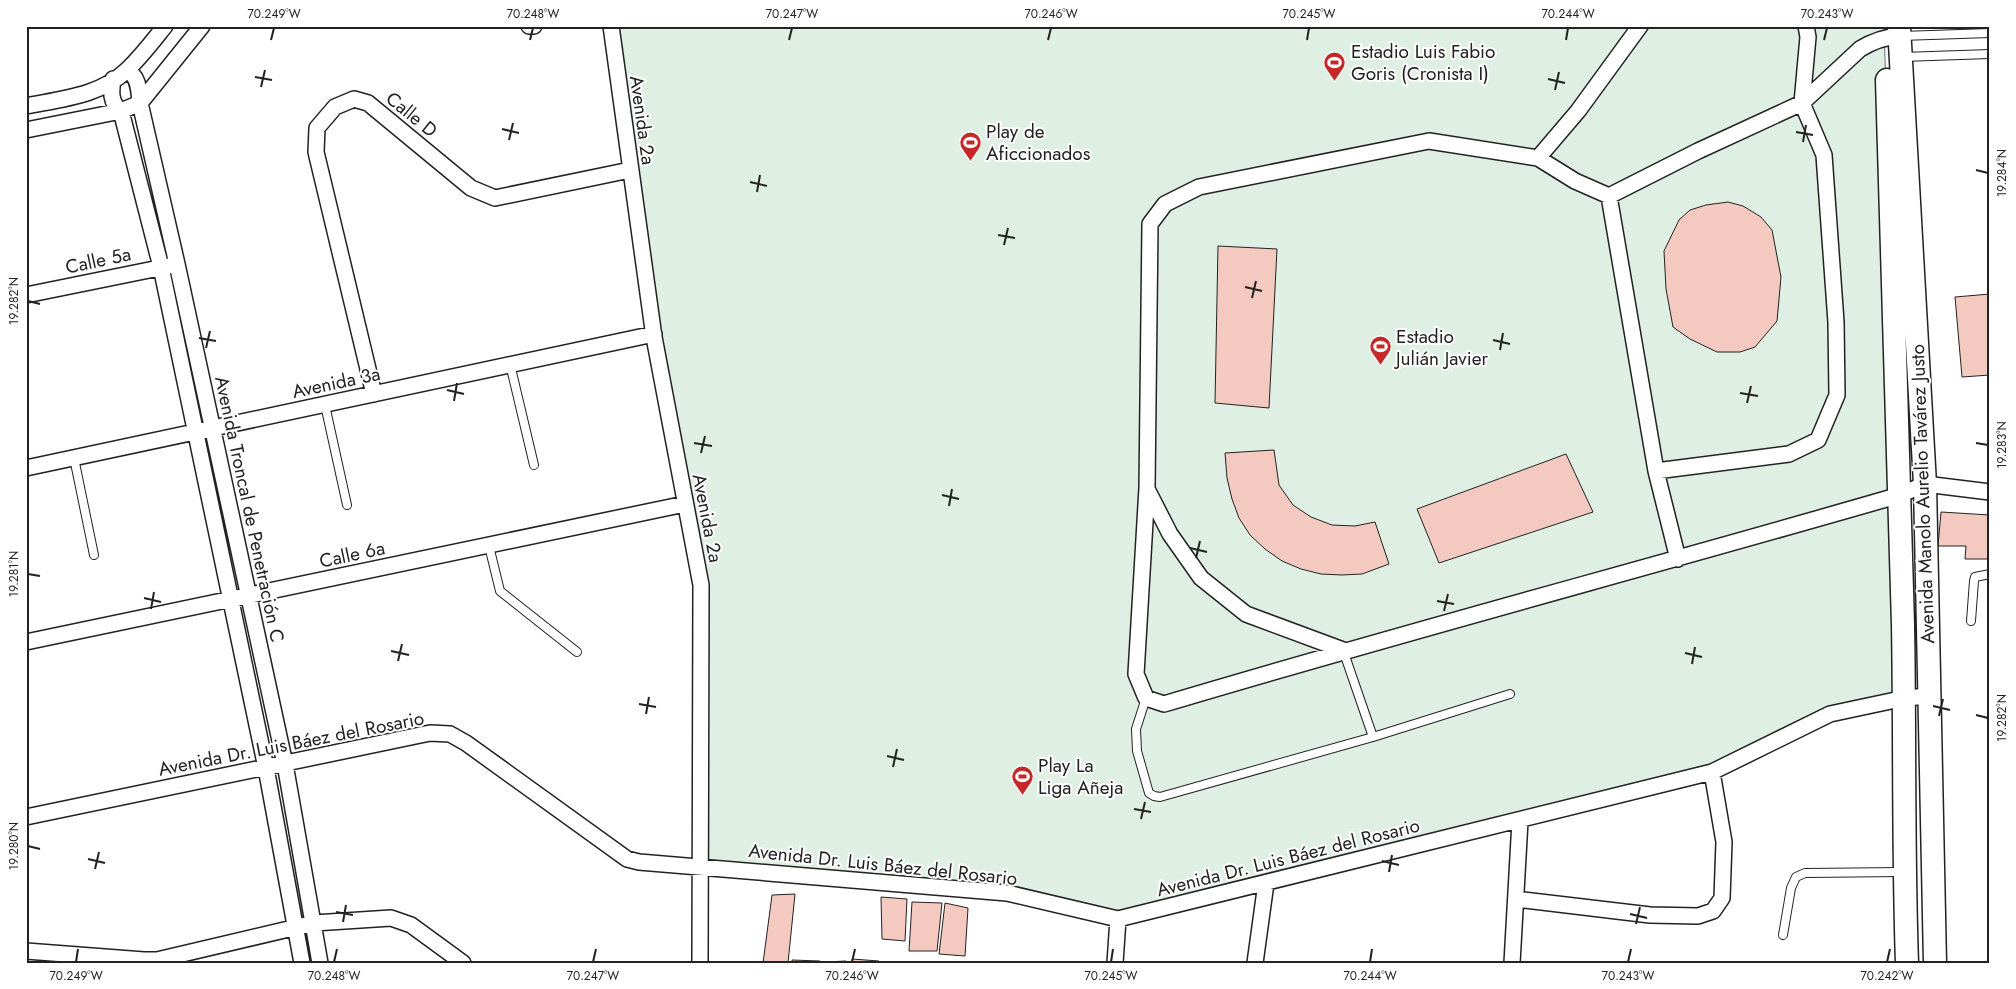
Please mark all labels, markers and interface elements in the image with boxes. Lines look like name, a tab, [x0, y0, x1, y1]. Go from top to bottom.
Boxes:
text: 70.249°W	[247, 5, 301, 23]
text: 70.248°W	[507, 5, 559, 23]
text: 70.247°W	[766, 5, 818, 23]
text: 70.246°W	[1024, 5, 1078, 23]
text: 70.245°W	[1283, 5, 1336, 23]
text: 70.244°W	[1541, 5, 1595, 23]
text: 70.243°W	[1801, 5, 1853, 23]
place label: Estadio Luis Fabio Goris (Cronista I)	[1351, 38, 1495, 87]
sports icon: Estadio Luis Fabio Goris (Cronista I)	[1323, 50, 1347, 81]
street label: Avenida 2a	[623, 74, 662, 167]
street label: Calle D	[380, 85, 443, 144]
place label: Play de Aficcionados	[986, 118, 1091, 167]
sports icon: Play de Aficcionados	[958, 130, 982, 161]
text: 19.284°N	[1993, 149, 2011, 197]
street label: Calle 5a	[63, 240, 133, 281]
text: 19.282°N	[5, 277, 23, 325]
place label: Estadio Julián Javier	[1393, 323, 1488, 372]
sports icon: Estadio Julián Javier	[1368, 335, 1392, 366]
street label: Avenida Manolo Aurelio Tavárez Justo	[1904, 344, 1941, 644]
street label: Avenida 3a	[289, 360, 383, 405]
street label: Avenida Troncal de Penetración C	[208, 374, 291, 645]
text: 19.283°N	[1993, 421, 2011, 469]
street label: Avenida 2a	[686, 471, 729, 565]
street label: Calle 6a	[317, 534, 387, 575]
text: 19.281°N	[5, 551, 23, 597]
text: 19.282°N	[1993, 694, 2011, 742]
street label: Avenida Dr. Luis Báez del Rosario	[156, 704, 426, 783]
place label: Play La Liga Añeja	[1038, 752, 1123, 801]
sports icon: Play La Liga Añeja	[1010, 764, 1034, 795]
street label: Avenida Dr. Luis Báez del Rosario	[1154, 812, 1423, 903]
text: 19.280°N	[5, 822, 23, 870]
street label: Avenida Dr. Luis Báez del Rosario	[747, 837, 1019, 892]
text: 70.249°W	[49, 967, 103, 985]
text: 70.248°W	[308, 967, 360, 985]
text: 70.247°W	[567, 967, 619, 985]
text: 70.246°W	[825, 967, 879, 985]
text: 70.245°W	[1085, 967, 1138, 985]
text: 70.244°W	[1343, 967, 1397, 985]
text: 70.243°W	[1602, 967, 1654, 985]
text: 70.242°W	[1861, 967, 1914, 985]

